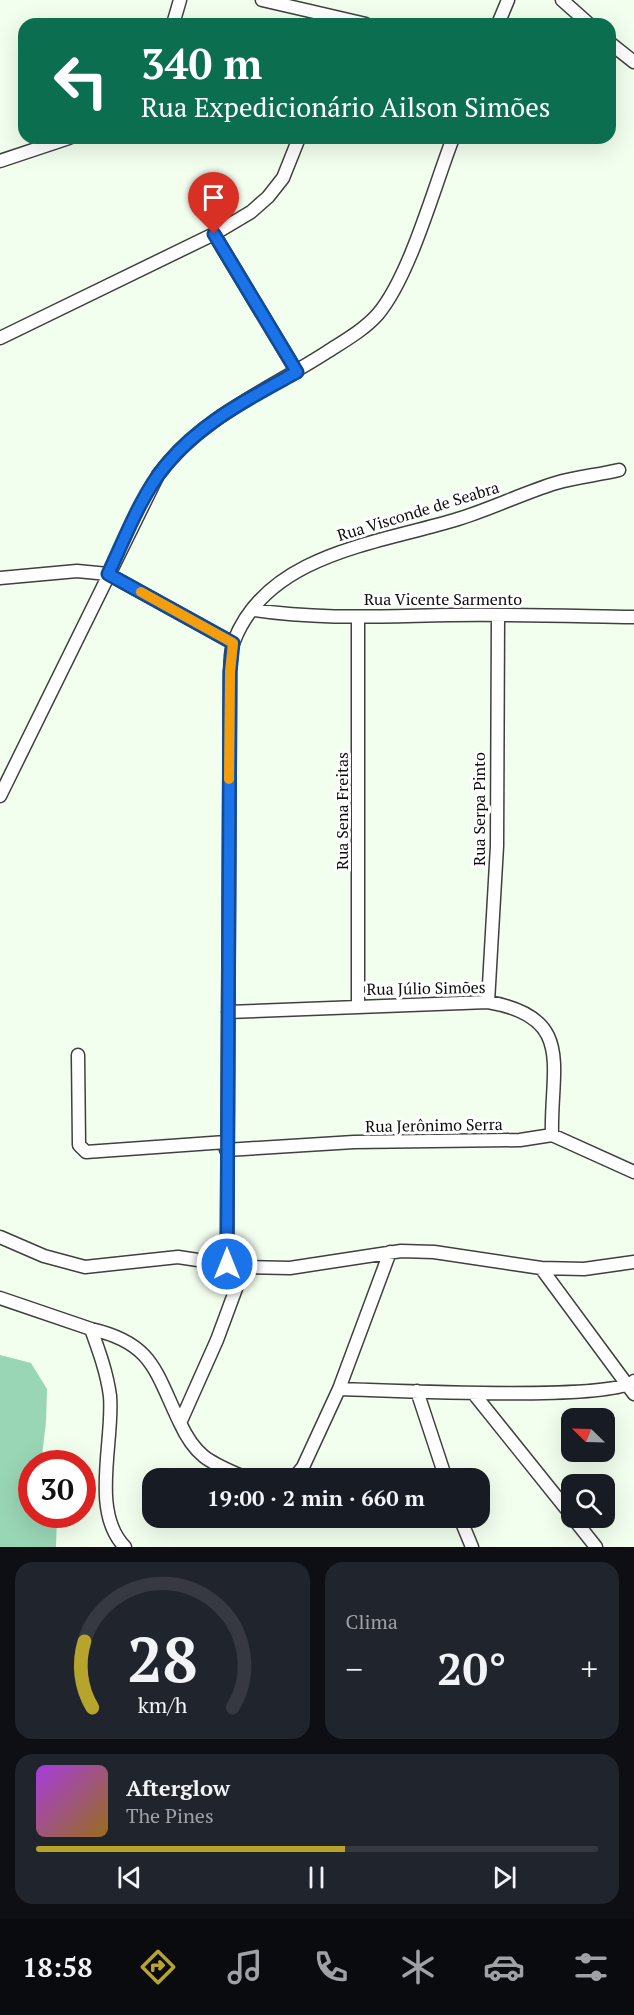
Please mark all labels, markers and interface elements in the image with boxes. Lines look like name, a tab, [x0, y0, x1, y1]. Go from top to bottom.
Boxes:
text: 340 m	[141, 35, 262, 91]
icon: left	[42, 42, 120, 120]
text: Rua Expedicionário Ailson Simões	[141, 89, 550, 125]
pin	[188, 172, 239, 234]
icon: arrive	[197, 181, 230, 214]
street label: Rua Visconde de Seabra	[334, 476, 502, 546]
street label: Rua Vicente Sarmento	[364, 588, 522, 610]
street label: Rua Sena Freitas	[331, 752, 353, 870]
street label: Rua Serpa Pinto	[468, 752, 490, 866]
street label: Rua Júlio Simões	[366, 976, 486, 1000]
street label: Rua Jerônimo Serra	[365, 1113, 503, 1137]
position arrow	[195, 1232, 259, 1296]
north arrow	[561, 1408, 615, 1462]
map controls	[561, 1408, 615, 1528]
speed limit sign: 30	[18, 1450, 96, 1528]
button: search	[561, 1474, 615, 1528]
text: 19:00 · 2 min · 660 m	[207, 1483, 425, 1512]
text: Clima	[346, 1608, 398, 1635]
text: 28	[127, 1617, 198, 1700]
text: 20°	[437, 1638, 506, 1698]
text: −	[346, 1647, 363, 1690]
text: +	[580, 1647, 598, 1690]
text: km/h	[137, 1691, 187, 1719]
text: Afterglow	[126, 1773, 230, 1802]
text: The Pines	[126, 1802, 214, 1829]
icon: previous	[113, 1861, 146, 1894]
icon: pause	[300, 1861, 333, 1894]
icon: next	[488, 1861, 521, 1894]
icon: directions	[137, 1946, 179, 1988]
icon: music	[224, 1946, 266, 1988]
icon: phone	[310, 1946, 352, 1988]
icon: climate	[397, 1946, 439, 1988]
icon: car	[483, 1946, 525, 1988]
icon: filters	[570, 1946, 612, 1988]
text: 18:58	[22, 1949, 93, 1985]

